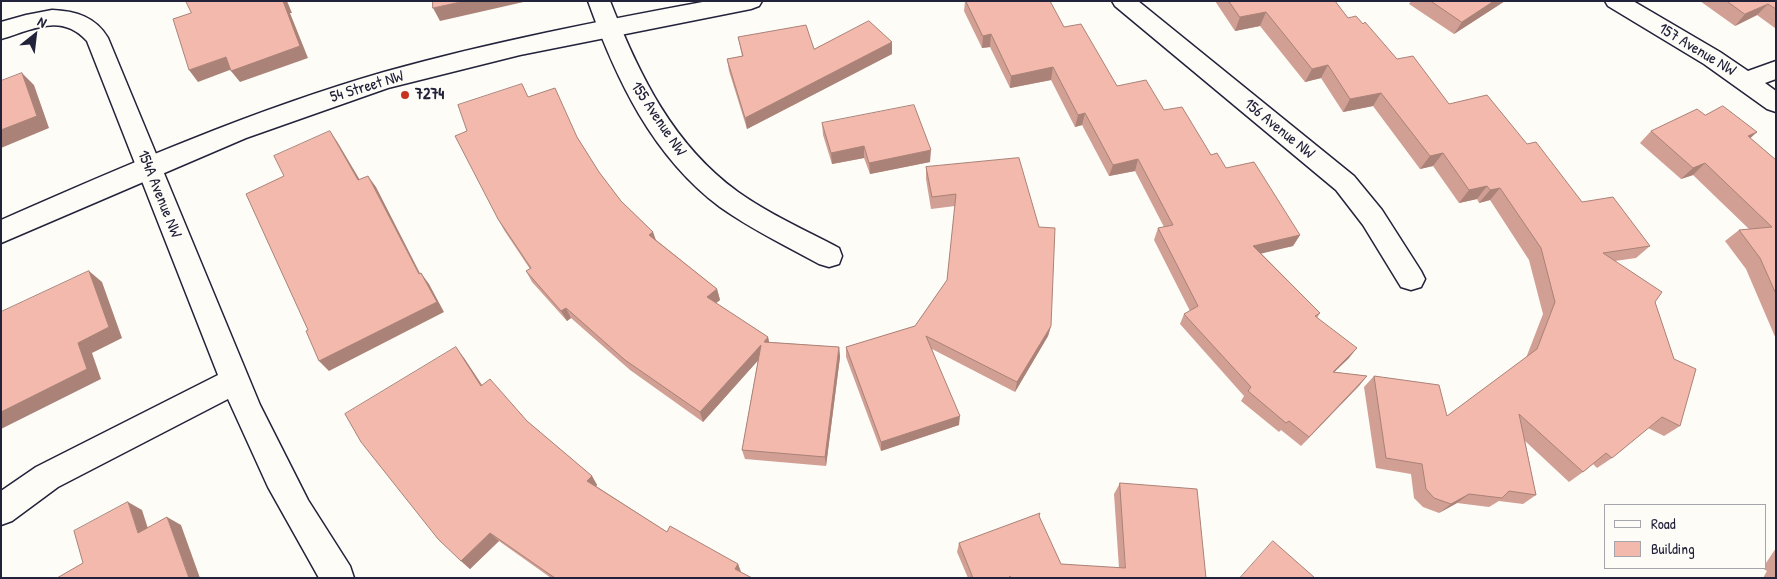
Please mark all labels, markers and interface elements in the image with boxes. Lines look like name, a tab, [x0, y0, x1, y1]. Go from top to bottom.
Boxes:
north arrow	[10, 10, 60, 60]
text: N	[35, 11, 50, 32]
street label: 157 Avenue NW	[1655, 19, 1739, 81]
street label: 54 Street NW	[328, 67, 406, 107]
street label: 155 Avenue NW	[626, 78, 690, 160]
place label: 7274	[415, 85, 444, 105]
marker: 7274	[399, 89, 411, 101]
street label: 156 Avenue NW	[1240, 95, 1318, 163]
street label: 154A Avenue NW	[133, 147, 185, 241]
legend	[1604, 504, 1767, 569]
text: Road	[1651, 513, 1676, 534]
text: Building	[1651, 538, 1695, 559]

